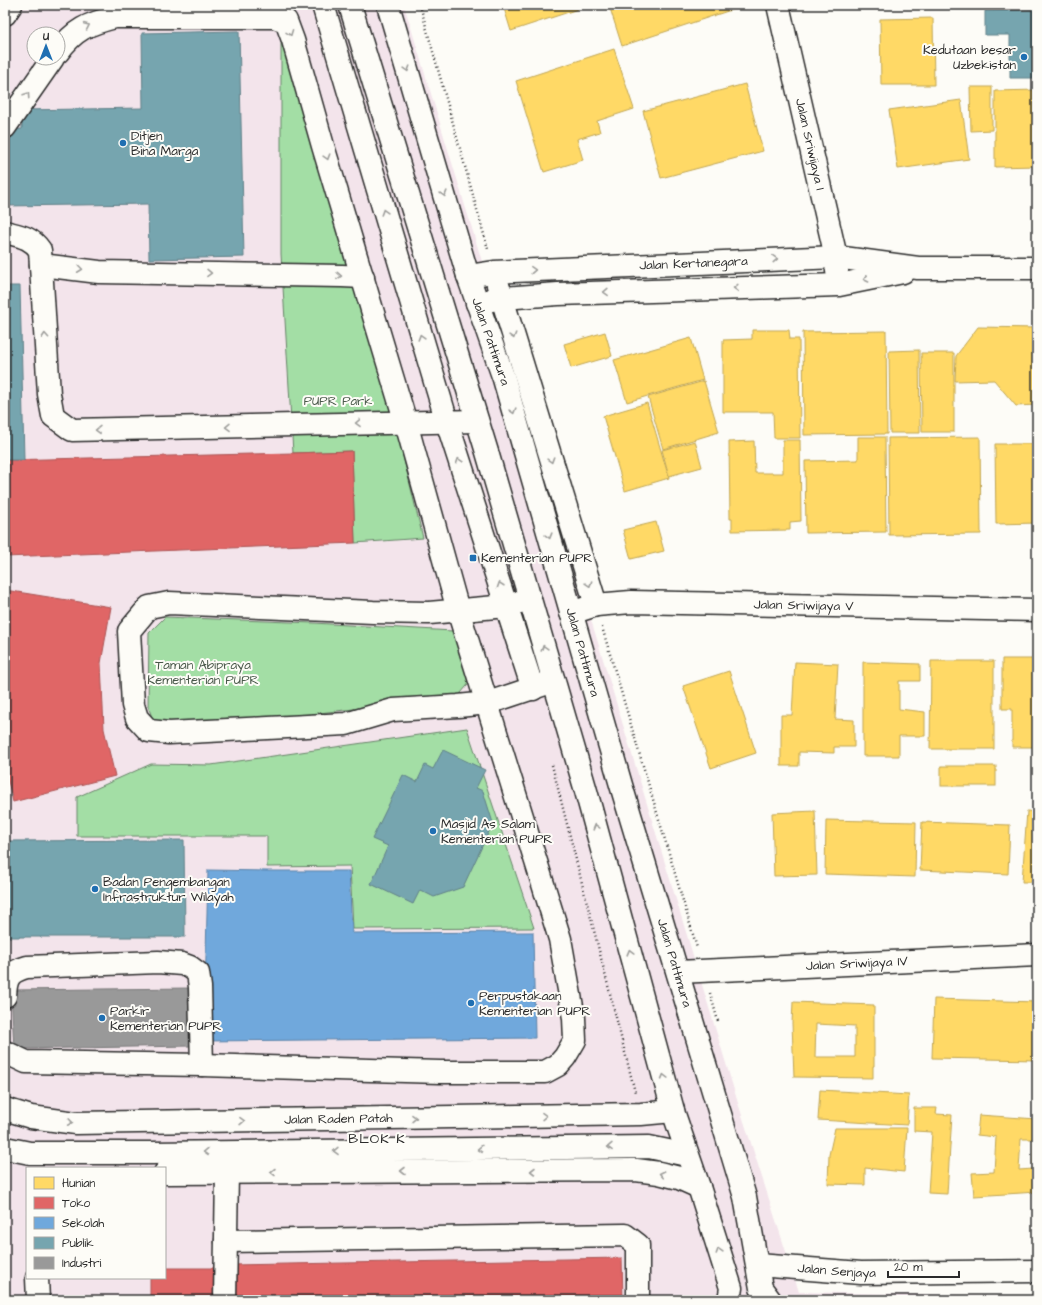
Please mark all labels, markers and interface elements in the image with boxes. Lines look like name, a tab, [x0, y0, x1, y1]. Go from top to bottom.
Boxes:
one-way arrow	[82, 23, 90, 31]
north arrow	[26, 26, 66, 66]
text: U	[42, 29, 49, 44]
one-way arrow	[286, 29, 294, 36]
place label: Kedutaan besar Uzbekistan	[923, 41, 1016, 74]
marker: Kedutaan besar Uzbekistan	[1019, 52, 1029, 62]
one-way arrow	[402, 65, 411, 72]
one-way arrow	[22, 92, 29, 99]
street label: Jalan Sriwijaya I	[791, 97, 829, 192]
place label: Ditjen Bina Marga	[131, 127, 199, 161]
marker: Ditjen Bina Marga	[118, 138, 128, 148]
one-way arrow	[322, 154, 331, 161]
one-way arrow	[439, 190, 448, 197]
one-way arrow	[380, 209, 389, 216]
street label: Jalan Kertanegara	[639, 252, 749, 275]
one-way arrow	[772, 255, 778, 264]
one-way arrow	[77, 264, 83, 273]
one-way arrow	[530, 266, 536, 275]
one-way arrow	[206, 269, 212, 277]
one-way arrow	[336, 271, 342, 280]
one-way arrow	[862, 275, 869, 283]
one-way arrow	[733, 284, 739, 292]
one-way arrow	[603, 288, 609, 297]
street label: Jalan Pattimura	[467, 295, 514, 388]
one-way arrow	[508, 332, 517, 339]
one-way arrow	[41, 333, 50, 339]
one-way arrow	[417, 334, 426, 341]
park label: PUPR Park	[304, 392, 372, 410]
one-way arrow	[508, 407, 517, 414]
one-way arrow	[355, 419, 361, 428]
one-way arrow	[225, 422, 231, 431]
one-way arrow	[95, 425, 101, 434]
one-way arrow	[546, 456, 555, 463]
one-way arrow	[456, 458, 464, 465]
one-way arrow	[544, 532, 553, 539]
place label: Kementerian PUPR	[481, 549, 592, 567]
marker: Kementerian PUPR	[468, 553, 478, 563]
one-way arrow	[584, 581, 593, 588]
one-way arrow	[496, 582, 505, 589]
street label: Jalan Sriwijaya V	[753, 595, 854, 616]
street label: Jalan Pattimura	[561, 606, 604, 699]
one-way arrow	[540, 645, 549, 652]
park label: Taman Abipraya Kementerian PUPR	[147, 656, 259, 689]
place label: Masjid As Salam Kementerian PUPR	[441, 815, 552, 848]
one-way arrow	[592, 823, 601, 830]
marker: Masjid As Salam Kementerian PUPR	[428, 826, 438, 836]
place label: Badan Pengembangan Infrastruktur Wilayah	[103, 873, 234, 907]
marker: Badan Pengembangan Infrastruktur Wilayah	[90, 884, 100, 894]
street label: Jalan Pattimura	[653, 916, 697, 1010]
one-way arrow	[626, 949, 635, 956]
street label: Jalan Sriwijaya IV	[805, 952, 908, 975]
place label: Perpustakaan Kementerian PUPR	[479, 987, 590, 1020]
marker: Perpustakaan Kementerian PUPR	[466, 998, 476, 1008]
place label: Parkir Kementerian PUPR	[110, 1002, 221, 1035]
marker: Parkir Kementerian PUPR	[97, 1013, 107, 1023]
one-way arrow	[660, 1074, 669, 1081]
street label: Jalan Raden Patah	[284, 1109, 393, 1129]
one-way arrow	[541, 1112, 547, 1120]
one-way arrow	[411, 1114, 417, 1122]
one-way arrow	[67, 1117, 73, 1126]
one-way arrow	[239, 1117, 245, 1125]
district label: BLOK K	[348, 1129, 406, 1149]
one-way arrow	[607, 1143, 613, 1151]
one-way arrow	[477, 1145, 483, 1153]
one-way arrow	[333, 1146, 339, 1155]
one-way arrow	[203, 1148, 209, 1156]
one-way arrow	[530, 1166, 536, 1175]
legend	[26, 1167, 166, 1279]
one-way arrow	[400, 1167, 406, 1175]
one-way arrow	[270, 1168, 276, 1176]
one-way arrow	[659, 1170, 666, 1179]
text: Hunian	[62, 1175, 95, 1192]
text: Toko	[62, 1195, 91, 1212]
text: Sekolah	[62, 1215, 104, 1232]
text: Publik	[62, 1235, 94, 1252]
one-way arrow	[715, 1247, 724, 1254]
scale bar	[888, 1253, 959, 1279]
text: Industri	[62, 1255, 102, 1272]
street label: Jalan Senjaya	[797, 1259, 876, 1283]
text: 20 m	[894, 1259, 923, 1276]

